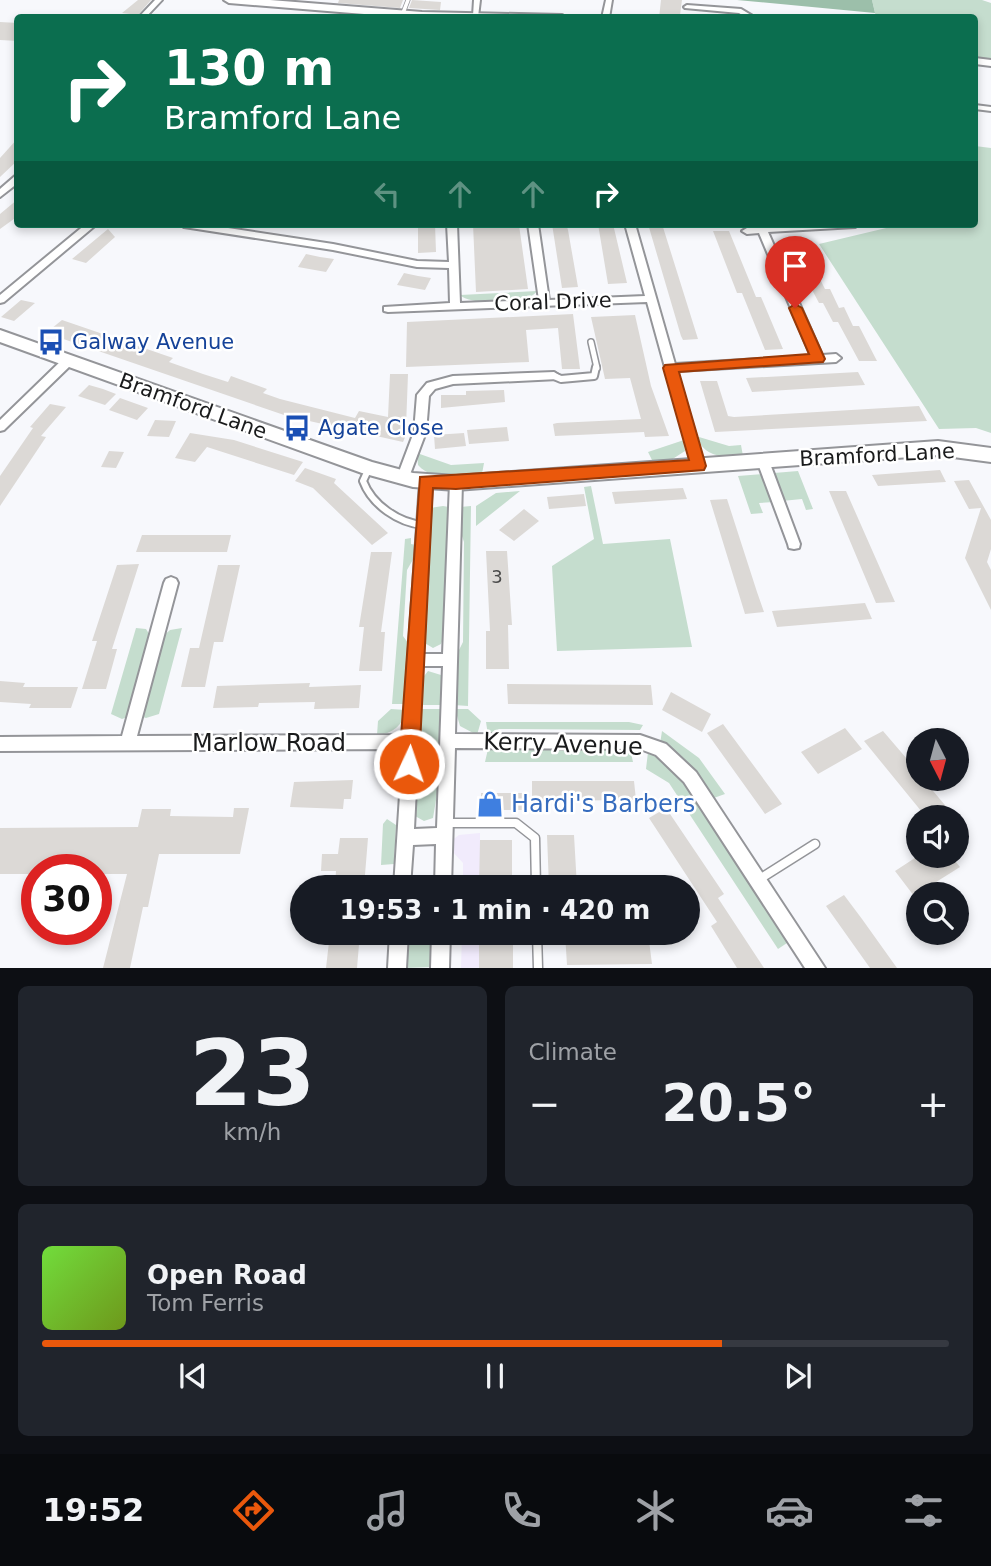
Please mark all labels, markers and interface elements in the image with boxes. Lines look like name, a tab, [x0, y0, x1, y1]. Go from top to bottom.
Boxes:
text: 130 m	[164, 40, 334, 97]
icon: right	[49, 42, 140, 133]
text: Bramford Lane	[164, 99, 401, 137]
icon: left	[368, 175, 406, 213]
icon: ahead	[441, 175, 479, 213]
icon: ahead	[514, 175, 552, 213]
icon: right	[587, 175, 625, 213]
pin	[765, 236, 825, 308]
icon: arrive	[776, 247, 814, 285]
street label: Coral Drive	[494, 288, 612, 316]
bus stop icon: Galway Avenue	[36, 327, 66, 357]
place label: Galway Avenue	[72, 330, 234, 354]
street label: Bramford Lane	[116, 368, 270, 444]
bus stop icon: Agate Close	[282, 413, 312, 443]
place label: Agate Close	[318, 416, 444, 440]
street label: Bramford Lane	[799, 439, 955, 471]
house number: 3	[491, 566, 503, 587]
position arrow	[372, 727, 446, 801]
street label: Kerry Avenue	[483, 727, 643, 761]
north arrow	[906, 728, 970, 791]
map controls	[906, 728, 969, 945]
street label: Marlow Road	[192, 729, 346, 757]
shop icon: Hardi's Barbers	[475, 789, 505, 819]
place label: Hardi's Barbers	[511, 790, 695, 818]
button: sound	[906, 805, 969, 868]
speed limit sign: 30	[21, 854, 112, 945]
button: search	[906, 882, 969, 945]
text: 19:53 · 1 min · 420 m	[340, 895, 650, 925]
text: 23	[189, 1021, 316, 1126]
text: Climate	[529, 1039, 617, 1065]
text: 20.5°	[662, 1073, 816, 1133]
text: −	[529, 1082, 560, 1126]
text: +	[917, 1082, 949, 1126]
text: km/h	[223, 1119, 281, 1145]
text: Open Road	[147, 1260, 307, 1290]
text: Tom Ferris	[147, 1290, 264, 1316]
icon: previous	[174, 1357, 212, 1395]
icon: pause	[476, 1357, 514, 1395]
icon: next	[779, 1357, 817, 1395]
icon: directions	[229, 1486, 278, 1535]
icon: music	[363, 1486, 412, 1535]
icon: phone	[497, 1486, 546, 1535]
icon: climate	[631, 1486, 680, 1535]
icon: car	[765, 1486, 814, 1535]
icon: filters	[899, 1486, 948, 1535]
text: 19:52	[43, 1491, 144, 1529]

